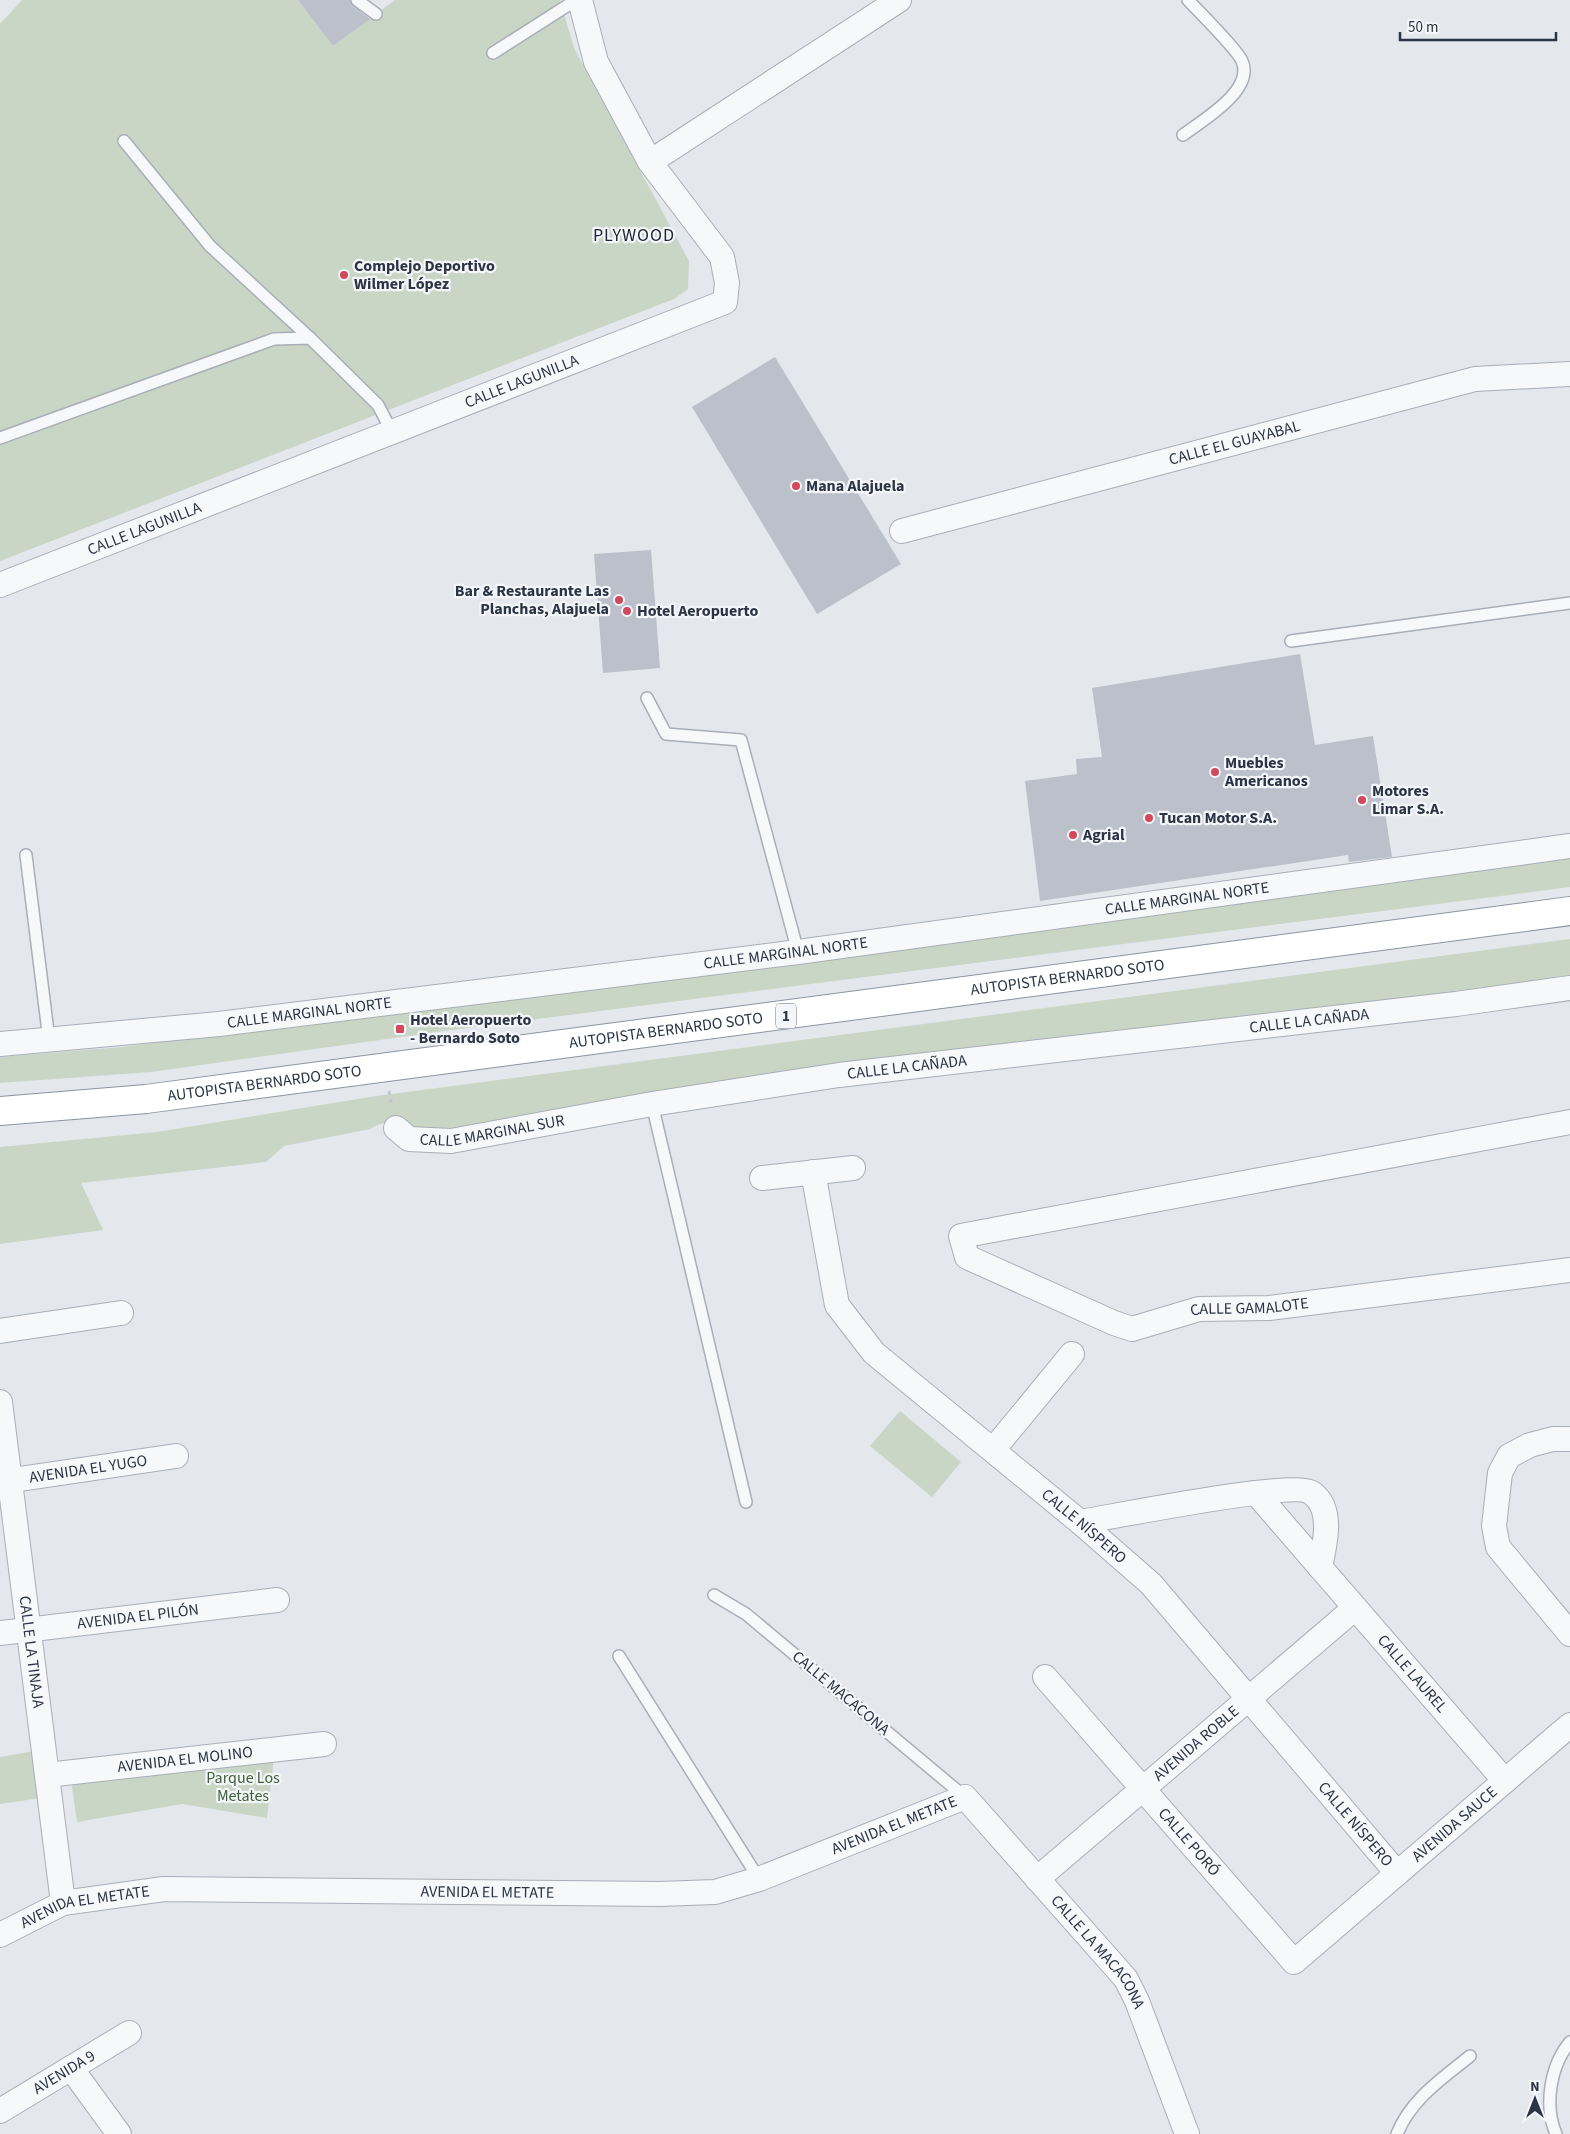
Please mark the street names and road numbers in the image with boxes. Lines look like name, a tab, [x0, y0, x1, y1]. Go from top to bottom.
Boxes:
street label: CALLE LAGUNILLA	[462, 349, 582, 414]
street label: CALLE EL GUAYABAL	[1166, 415, 1303, 471]
street label: CALLE LAGUNILLA	[84, 496, 205, 561]
street label: CALLE MARGINAL NORTE	[1103, 876, 1270, 921]
street label: CALLE MARGINAL NORTE	[702, 932, 869, 975]
street label: AUTOPISTA BERNARDO SOTO	[969, 954, 1166, 1001]
street label: CALLE MARGINAL NORTE	[226, 992, 393, 1034]
street label: CALLE LA CAÑADA	[1248, 1003, 1370, 1039]
road number: 1	[776, 1004, 796, 1028]
street label: AUTOPISTA BERNARDO SOTO	[568, 1007, 764, 1054]
street label: CALLE LA CAÑADA	[846, 1049, 968, 1085]
street label: AUTOPISTA BERNARDO SOTO	[166, 1060, 363, 1107]
street label: CALLE MARGINAL SUR	[419, 1109, 566, 1152]
street label: CALLE GAMALOTE	[1187, 1292, 1310, 1322]
street label: AVENIDA EL YUGO	[28, 1449, 149, 1489]
street label: CALLE NÍSPERO	[1037, 1484, 1131, 1569]
street label: CALLE LA TINAJA	[13, 1595, 49, 1710]
street label: AVENIDA EL PILÓN	[76, 1598, 200, 1635]
street label: CALLE LAUREL	[1372, 1630, 1452, 1718]
street label: CALLE MACACONA	[788, 1646, 895, 1741]
street label: AVENIDA ROBLE	[1148, 1700, 1244, 1786]
street label: AVENIDA EL MOLINO	[116, 1741, 254, 1778]
street label: CALLE NÍSPERO	[1313, 1777, 1398, 1872]
street label: AVENIDA SAUCE	[1407, 1781, 1502, 1867]
street label: AVENIDA EL METATE	[828, 1790, 960, 1860]
street label: CALLE PORÓ	[1153, 1803, 1225, 1881]
street label: AVENIDA EL METATE	[17, 1880, 151, 1934]
street label: AVENIDA EL METATE	[420, 1881, 554, 1904]
street label: CALLE LA MACACONA	[1046, 1890, 1150, 2012]
street label: AVENIDA 9	[29, 2045, 100, 2100]

